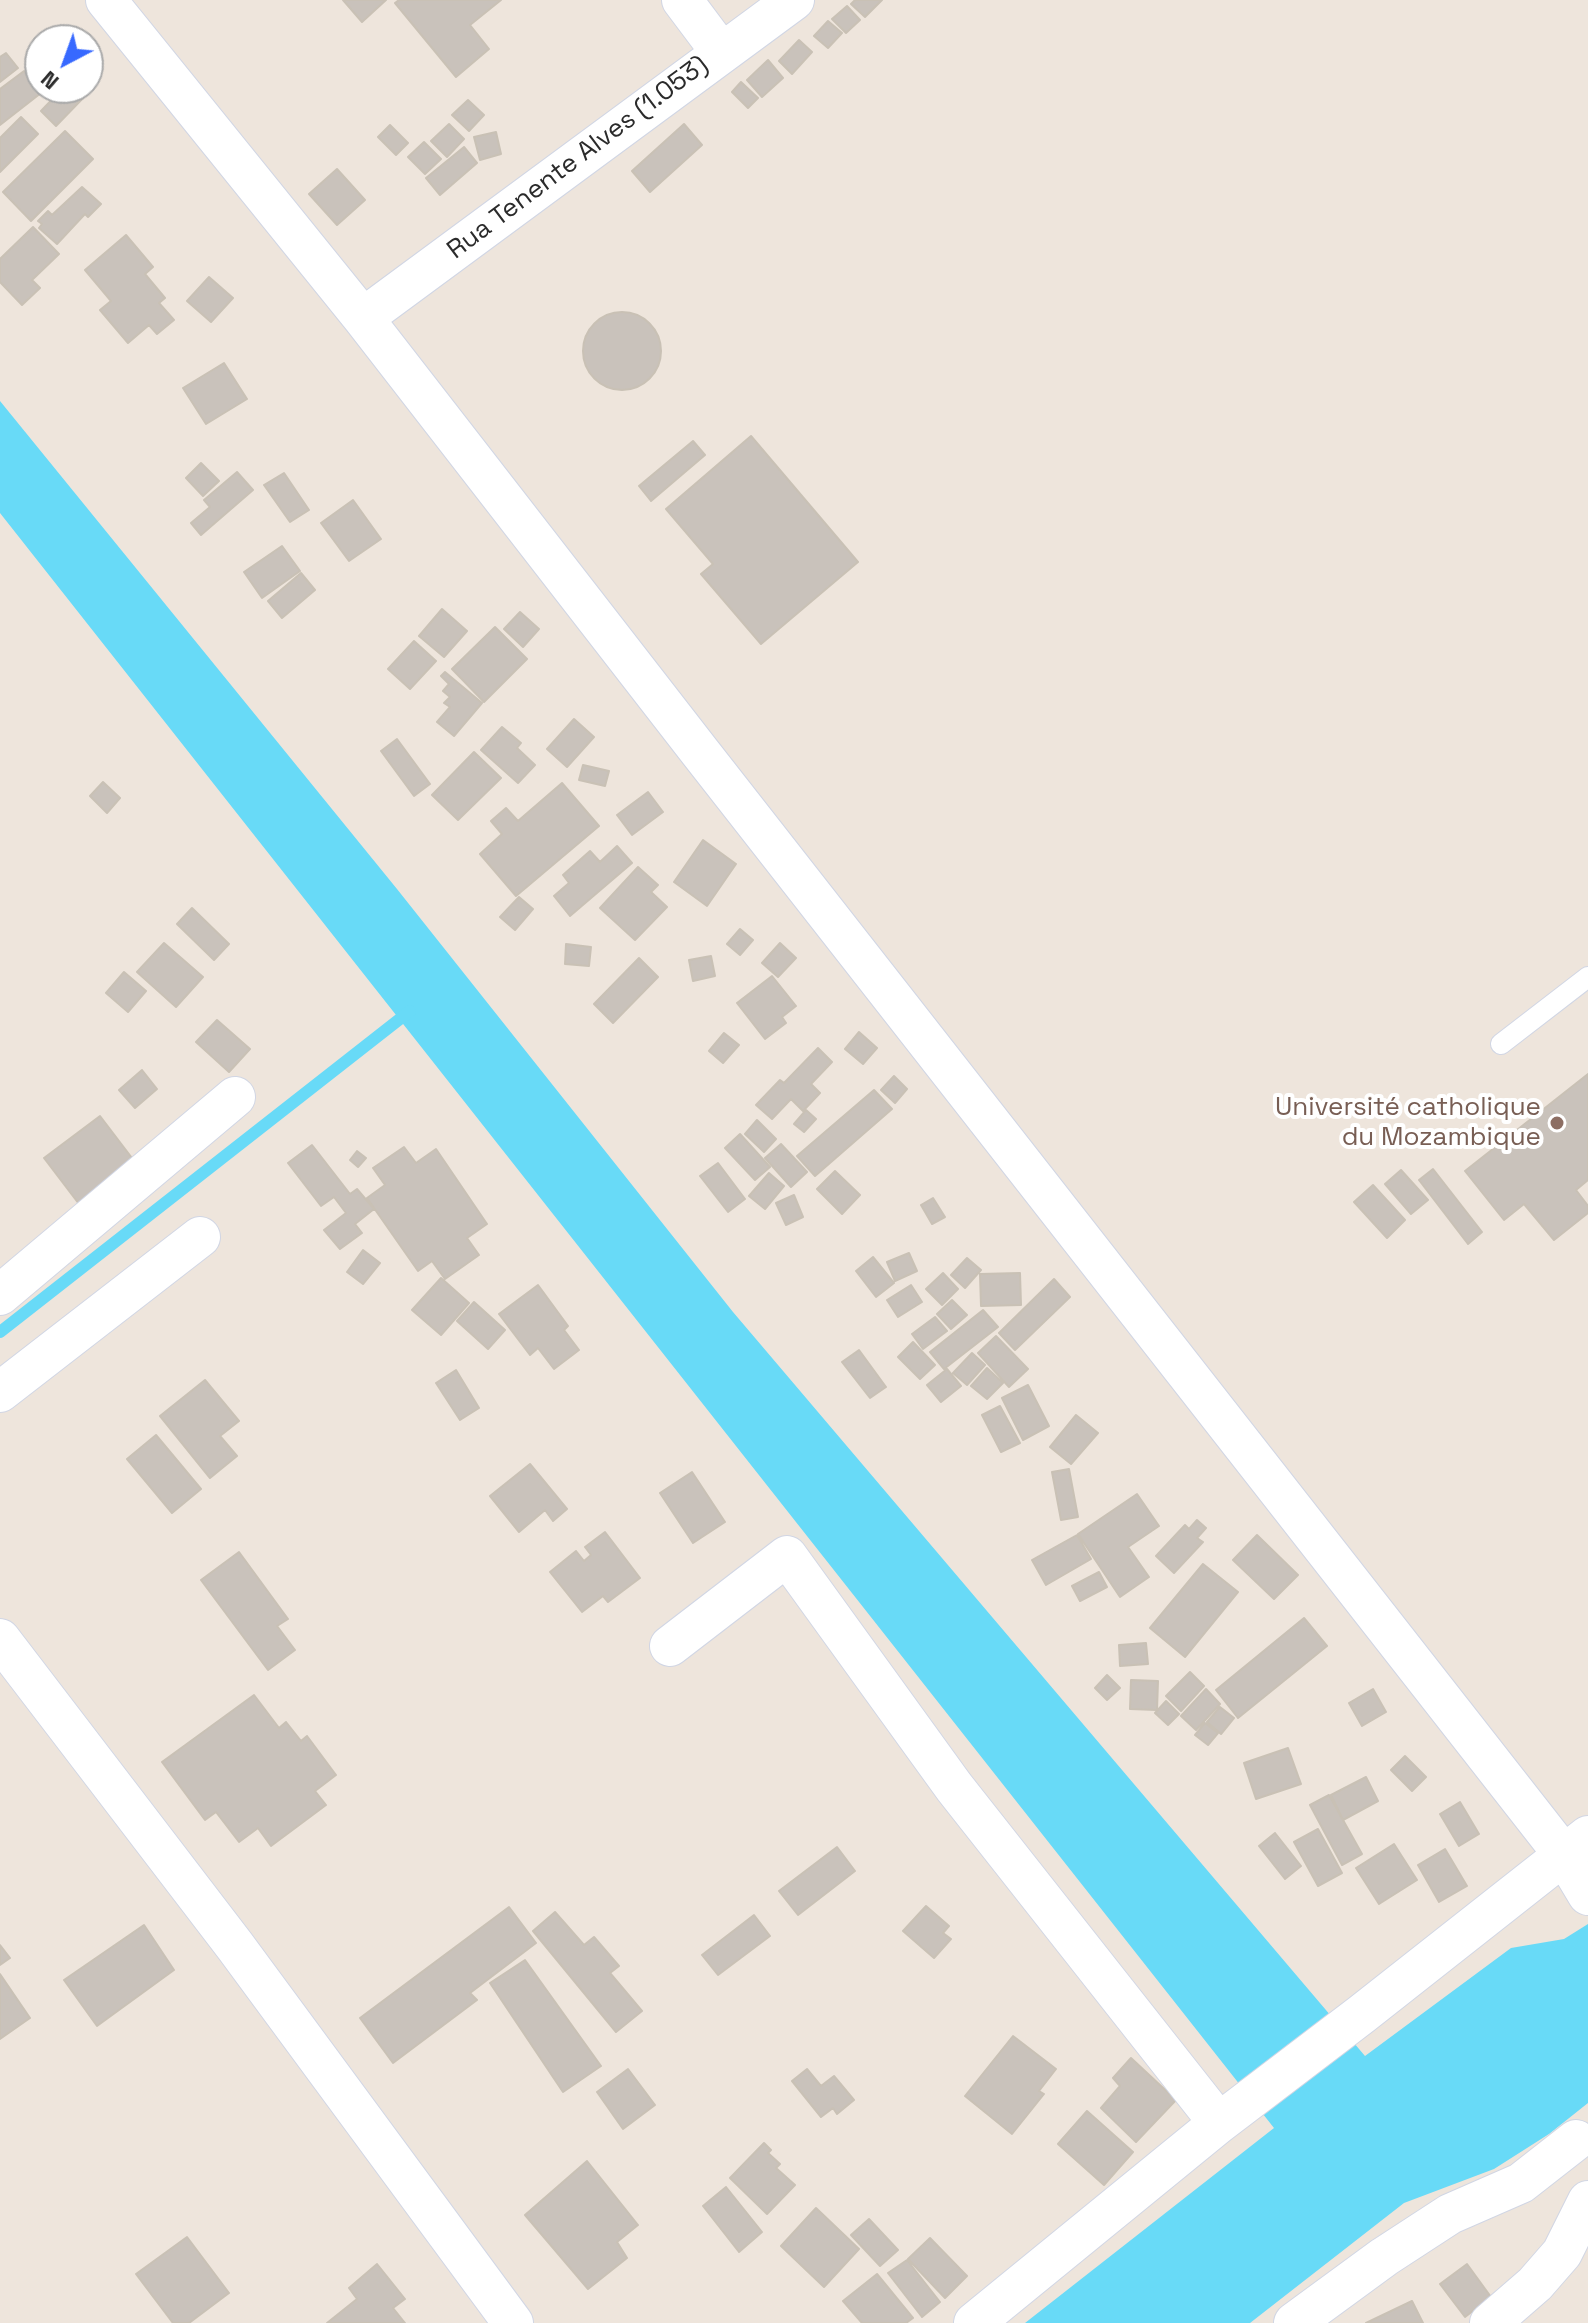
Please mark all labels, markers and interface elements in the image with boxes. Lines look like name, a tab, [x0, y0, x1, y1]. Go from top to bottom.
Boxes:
north arrow	[24, 24, 104, 104]
street label: Rua Tenente Alves (1.053)	[442, 50, 714, 266]
text: N	[35, 65, 64, 96]
place label: Université catholique du Mozambique	[1275, 1092, 1541, 1154]
marker: Université catholique du Mozambique	[1548, 1114, 1566, 1132]

